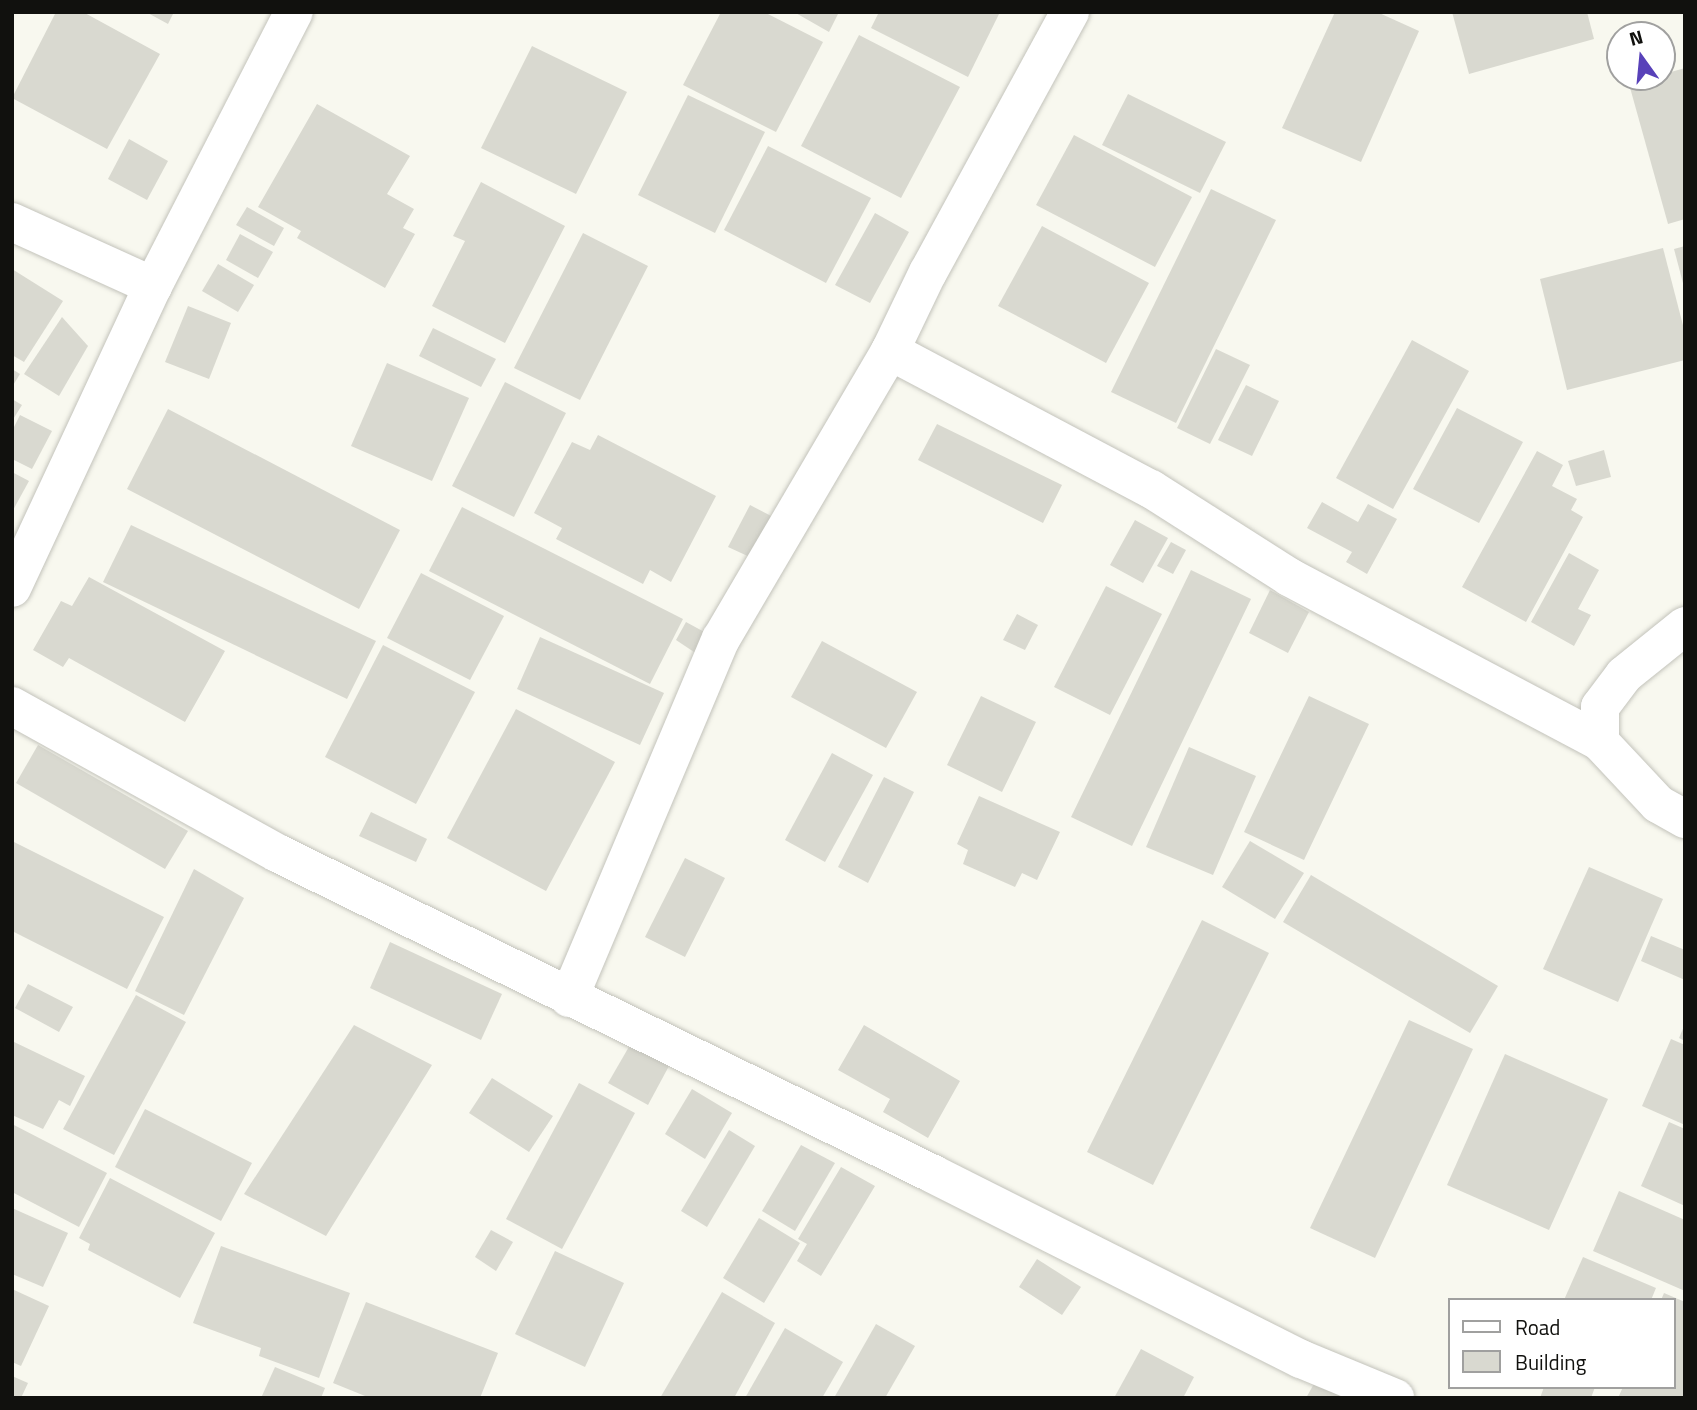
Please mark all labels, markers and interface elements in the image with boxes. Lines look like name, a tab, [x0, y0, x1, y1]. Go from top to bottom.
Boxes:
north arrow	[1606, 21, 1676, 91]
text: N	[1626, 21, 1646, 53]
legend	[1448, 1298, 1676, 1389]
text: Road	[1515, 1311, 1560, 1343]
text: Building	[1515, 1346, 1586, 1378]

